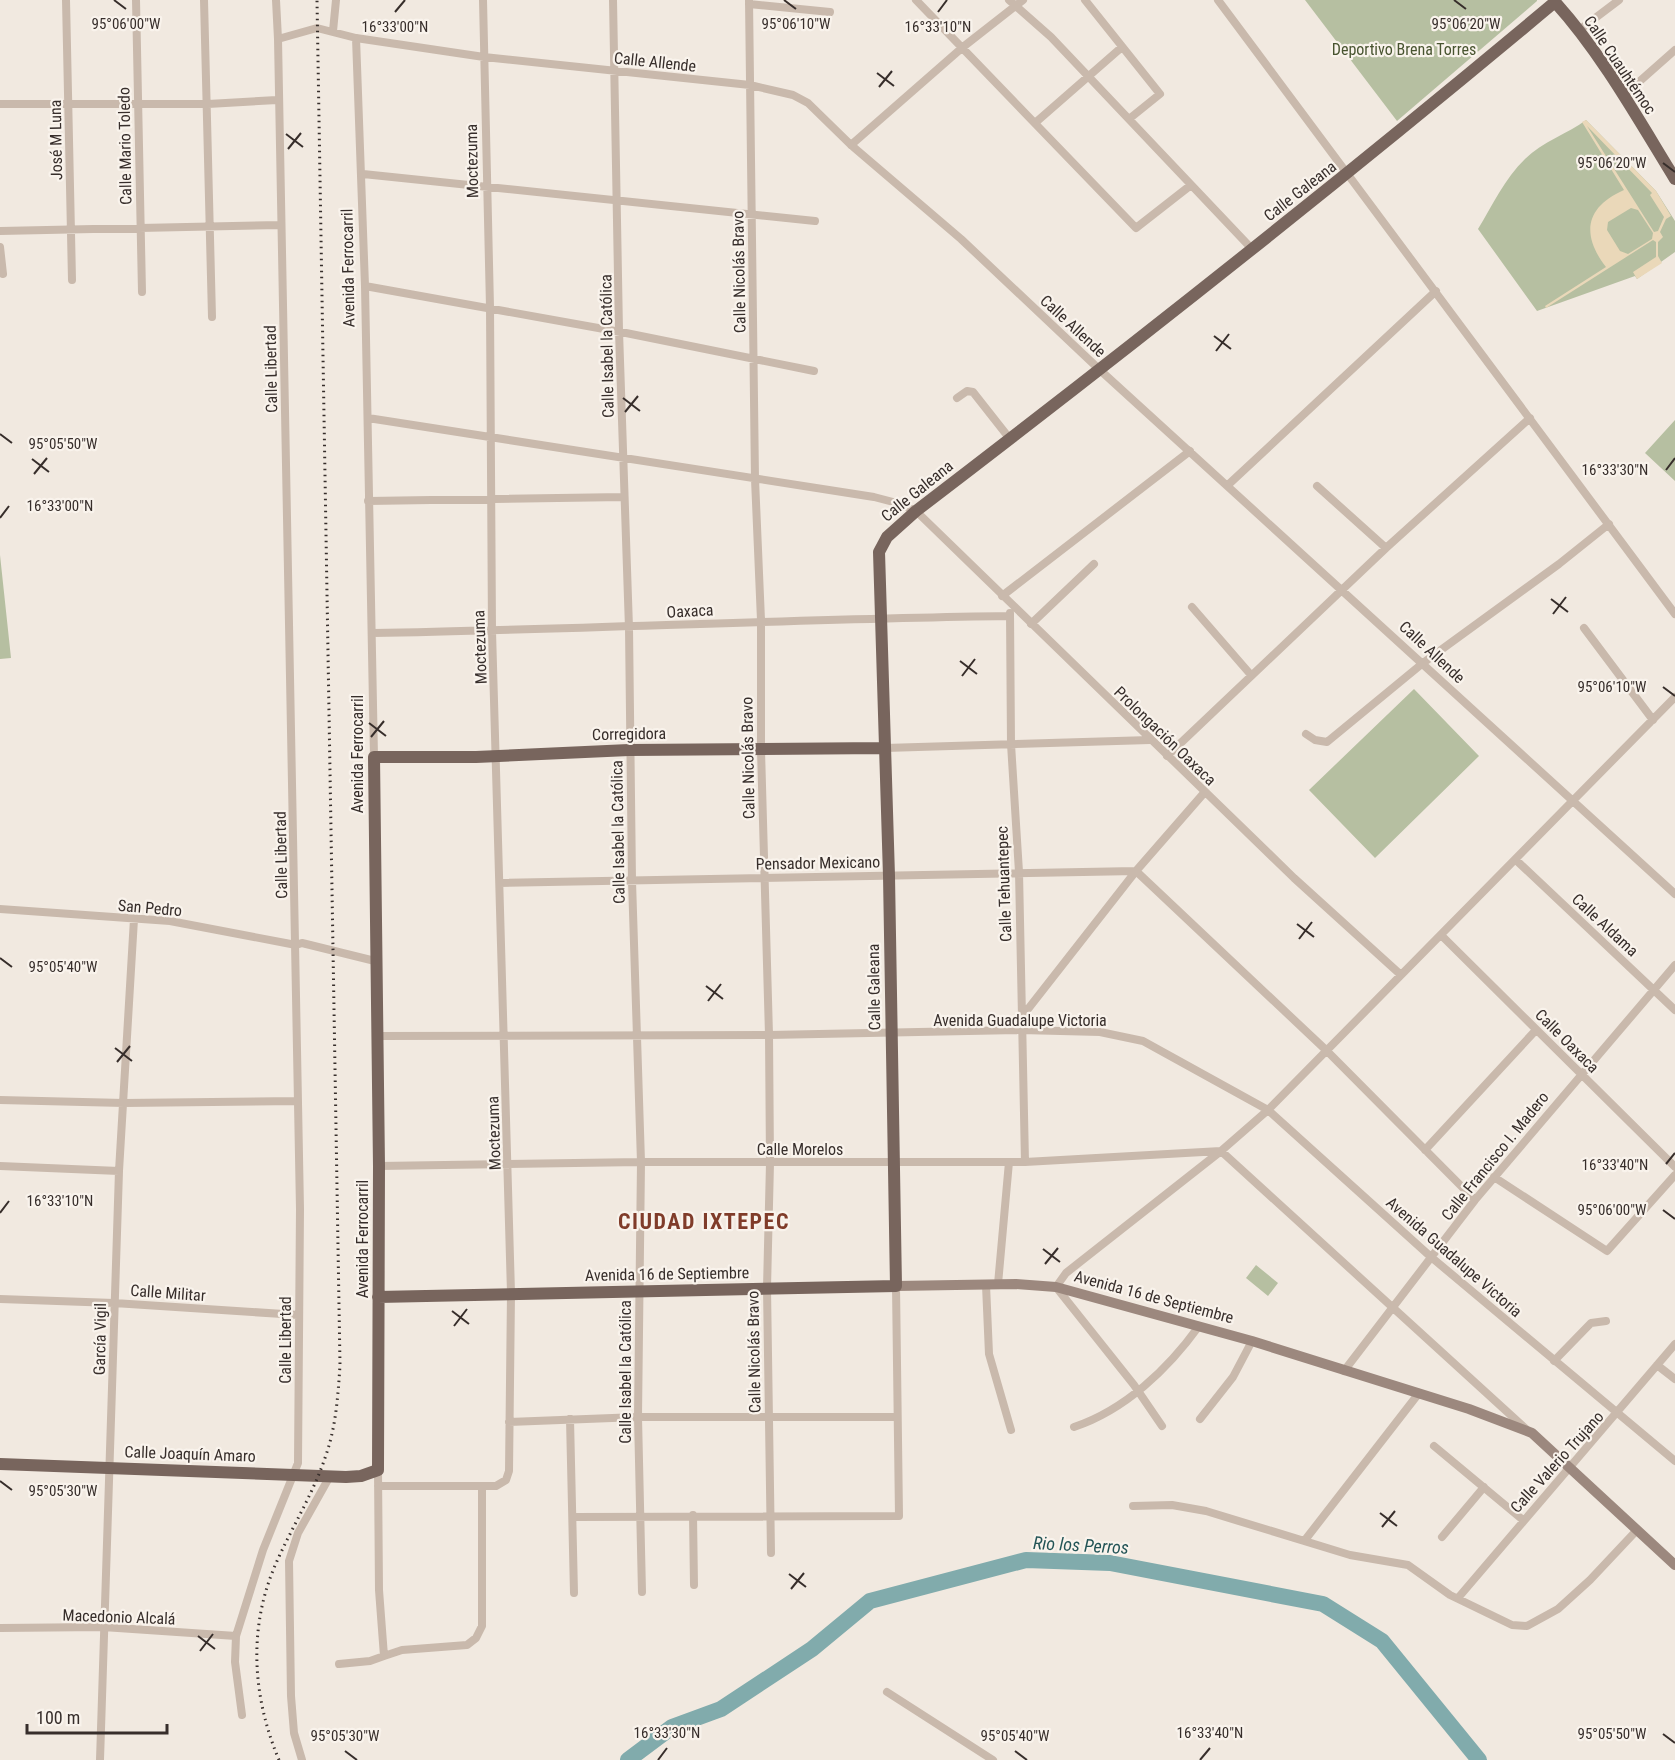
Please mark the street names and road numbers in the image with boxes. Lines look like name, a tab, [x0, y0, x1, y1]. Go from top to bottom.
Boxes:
street label: Calle Cuauhtémoc	[1580, 12, 1660, 118]
street label: Calle Allende	[613, 48, 697, 76]
street label: Calle Mario Toledo	[114, 87, 136, 205]
street label: José M Luna	[46, 100, 66, 180]
street label: Moctezuma	[462, 124, 482, 198]
street label: Calle Galeana	[1260, 157, 1340, 225]
street label: Avenida Ferrocarril	[337, 209, 359, 327]
street label: Calle Nicolás Bravo	[728, 211, 750, 333]
street label: Calle Isabel la Católica	[596, 274, 618, 418]
street label: Calle Allende	[1036, 291, 1110, 361]
street label: Calle Libertad	[261, 325, 281, 413]
street label: Calle Galeana	[877, 456, 957, 526]
street label: Oaxaca	[666, 600, 714, 622]
street label: Moctezuma	[469, 610, 491, 684]
street label: Calle Allende	[1395, 617, 1469, 687]
street label: Prolongación Oaxaca	[1110, 683, 1220, 789]
street label: Avenida Ferrocarril	[348, 695, 367, 813]
street label: Calle Nicolás Bravo	[737, 697, 759, 819]
street label: Corregidora	[592, 724, 666, 744]
street label: Calle Isabel la Católica	[607, 760, 629, 904]
street label: Calle Libertad	[271, 811, 291, 899]
street label: Calle Tehuantepec	[992, 826, 1016, 942]
street label: Pensador Mexicano	[756, 852, 880, 874]
street label: Calle Aldama	[1568, 890, 1642, 960]
street label: San Pedro	[117, 896, 183, 920]
street label: Calle Galeana	[864, 944, 884, 1030]
street label: Calle Oaxaca	[1531, 1005, 1603, 1077]
street label: Avenida Guadalupe Victoria	[933, 1011, 1107, 1030]
street label: Calle Francisco I. Madero	[1437, 1088, 1553, 1224]
street label: Moctezuma	[483, 1096, 505, 1170]
street label: Calle Morelos	[757, 1140, 843, 1159]
street label: Avenida Ferrocarril	[353, 1180, 372, 1298]
street label: Avenida Guadalupe Victoria	[1382, 1193, 1526, 1321]
street label: Avenida 16 de Septiembre	[585, 1263, 749, 1285]
street label: Avenida 16 de Septiembre	[1072, 1267, 1236, 1327]
street label: Calle Militar	[130, 1281, 207, 1305]
street label: Calle Nicolás Bravo	[743, 1291, 765, 1413]
street label: Calle Libertad	[276, 1296, 295, 1384]
street label: Calle Isabel la Católica	[616, 1300, 635, 1444]
street label: García Vigil	[90, 1303, 110, 1375]
street label: Calle Valerio Trujano	[1506, 1407, 1608, 1517]
street label: Calle Joaquín Amaro	[124, 1442, 256, 1466]
street label: Macedonio Alcalá	[62, 1606, 176, 1628]

